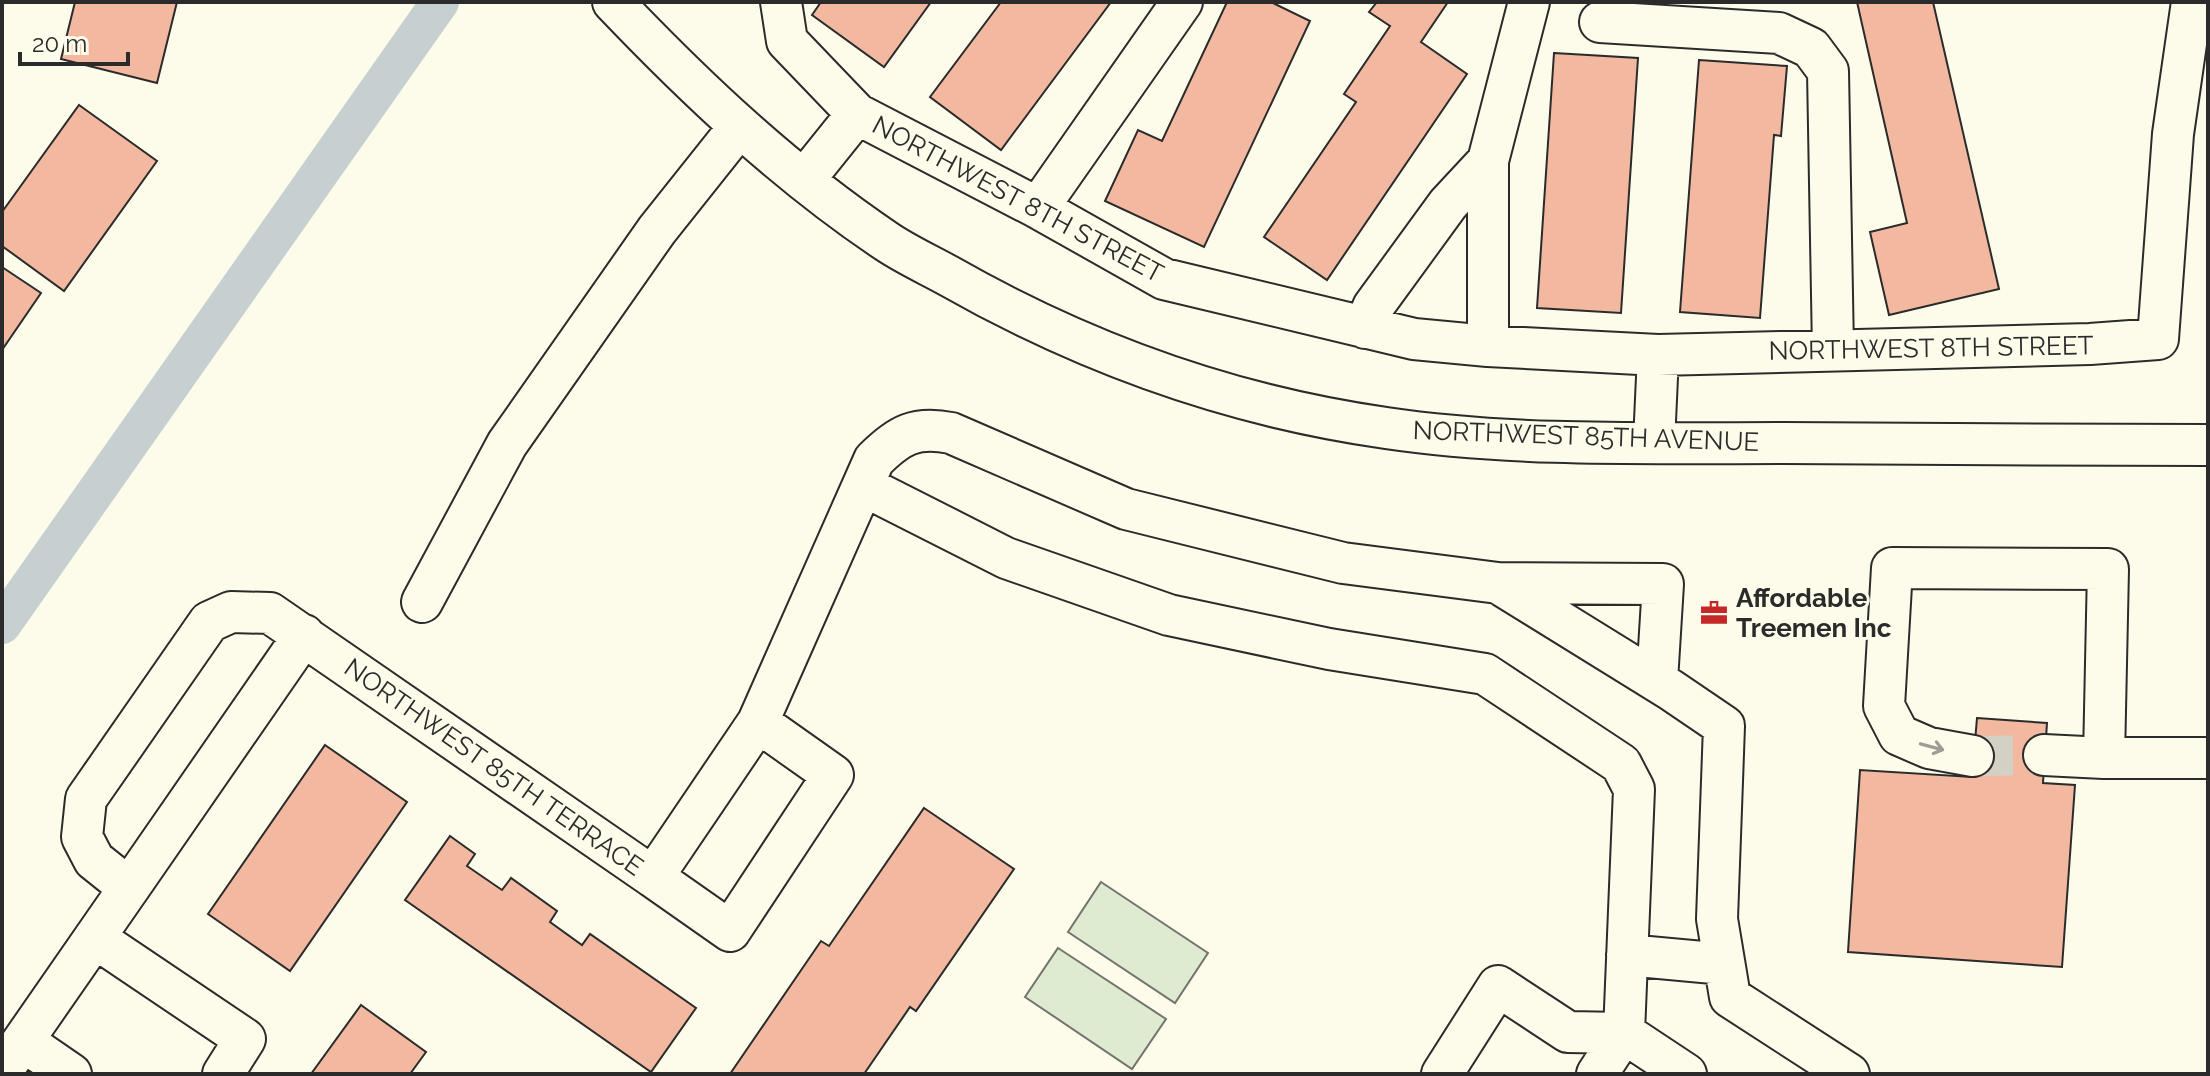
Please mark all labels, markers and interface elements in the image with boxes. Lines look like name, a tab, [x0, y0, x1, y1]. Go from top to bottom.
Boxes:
scale bar	[20, 16, 128, 66]
text: 20 m	[32, 29, 87, 58]
street label: NORTHWEST 8TH STREET	[868, 109, 1169, 289]
street label: NORTHWEST 8TH STREET	[1768, 330, 2094, 366]
street label: NORTHWEST 85TH AVENUE	[1412, 415, 1760, 457]
place label: Affordable Treemen Inc	[1736, 583, 1892, 643]
office icon: Affordable Treemen Inc	[1699, 598, 1729, 628]
street label: NORTHWEST 85TH TERRACE	[339, 652, 649, 882]
one-way arrow	[1918, 741, 1944, 756]

